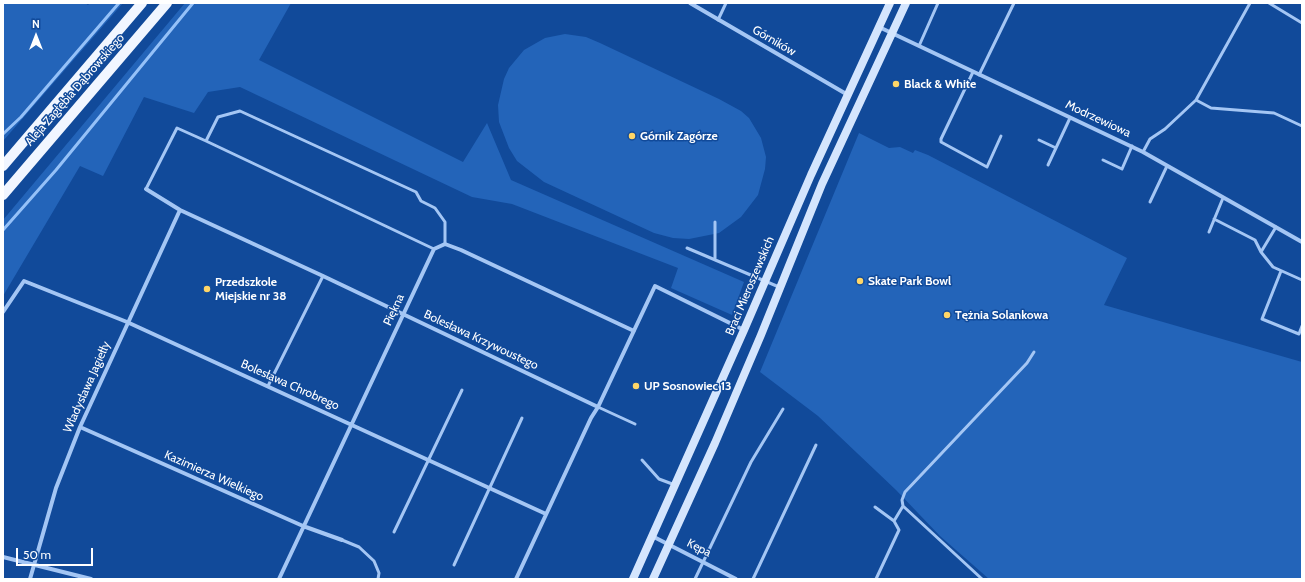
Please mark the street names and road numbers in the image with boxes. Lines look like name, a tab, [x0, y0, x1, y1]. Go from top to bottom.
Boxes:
street label: Górników	[750, 23, 798, 59]
street label: Aleja Zagłębia Dąbrowskiego	[22, 31, 128, 149]
street label: Modrzewiowa	[1063, 98, 1133, 140]
street label: Braci Mieroszewskich	[723, 234, 777, 338]
street label: Piękna	[380, 292, 408, 328]
street label: Bolesława Krzywoustego	[421, 307, 541, 373]
street label: Władysława Jagiełły	[60, 339, 114, 435]
street label: Bolesława Chrobrego	[238, 357, 342, 413]
street label: Kazimierza Wielkiego	[162, 448, 266, 504]
street label: Kępa	[684, 536, 714, 560]

